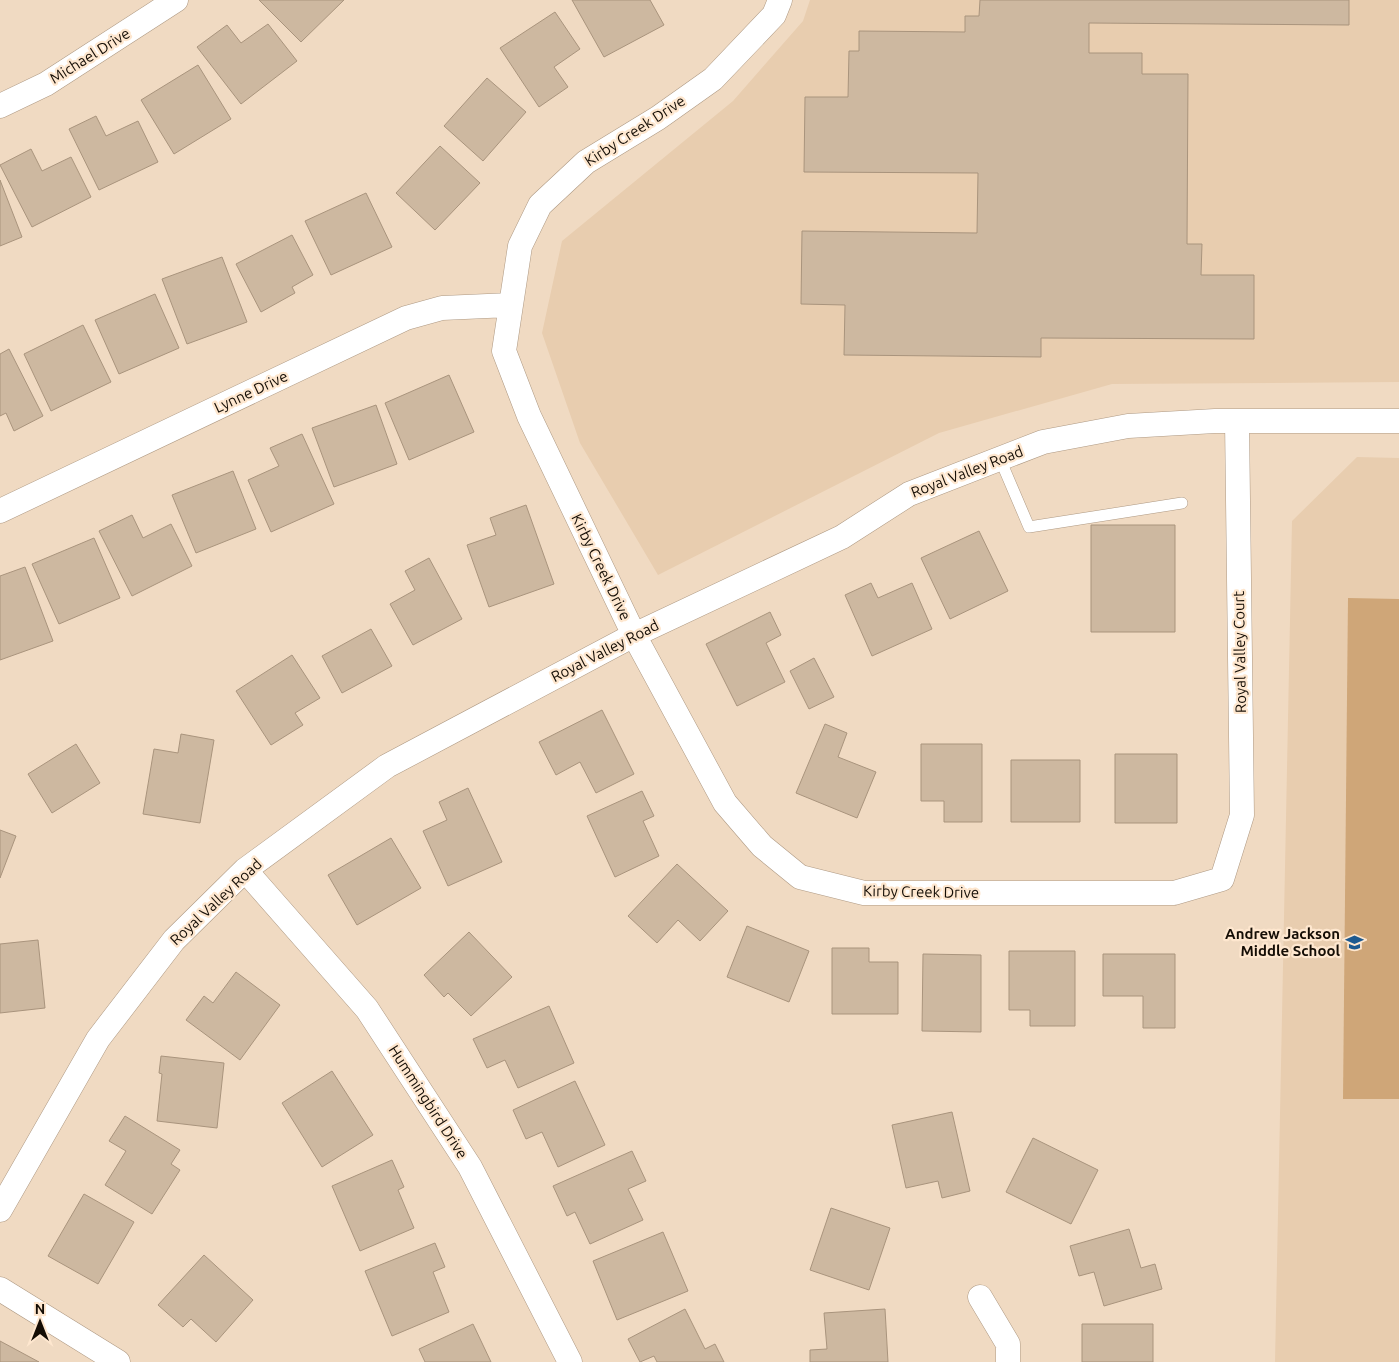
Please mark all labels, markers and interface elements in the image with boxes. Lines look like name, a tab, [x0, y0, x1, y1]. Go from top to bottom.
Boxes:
street label: Michael Drive	[47, 24, 133, 87]
street label: Kirby Creek Drive	[581, 92, 688, 169]
street label: Lynne Drive	[211, 367, 290, 416]
street label: Royal Valley Road	[908, 442, 1025, 501]
street label: Kirby Creek Drive	[568, 511, 635, 623]
street label: Royal Valley Court	[1230, 591, 1249, 713]
street label: Royal Valley Road	[548, 616, 662, 685]
street label: Royal Valley Road	[166, 855, 265, 948]
street label: Kirby Creek Drive	[863, 882, 979, 901]
place label: Andrew Jackson Middle School	[1225, 925, 1340, 959]
school or university icon: Andrew Jackson Middle School	[1344, 933, 1364, 953]
street label: Hummingbird Drive	[385, 1042, 471, 1162]
north arrow	[15, 1297, 65, 1347]
text: N	[35, 1301, 45, 1317]

